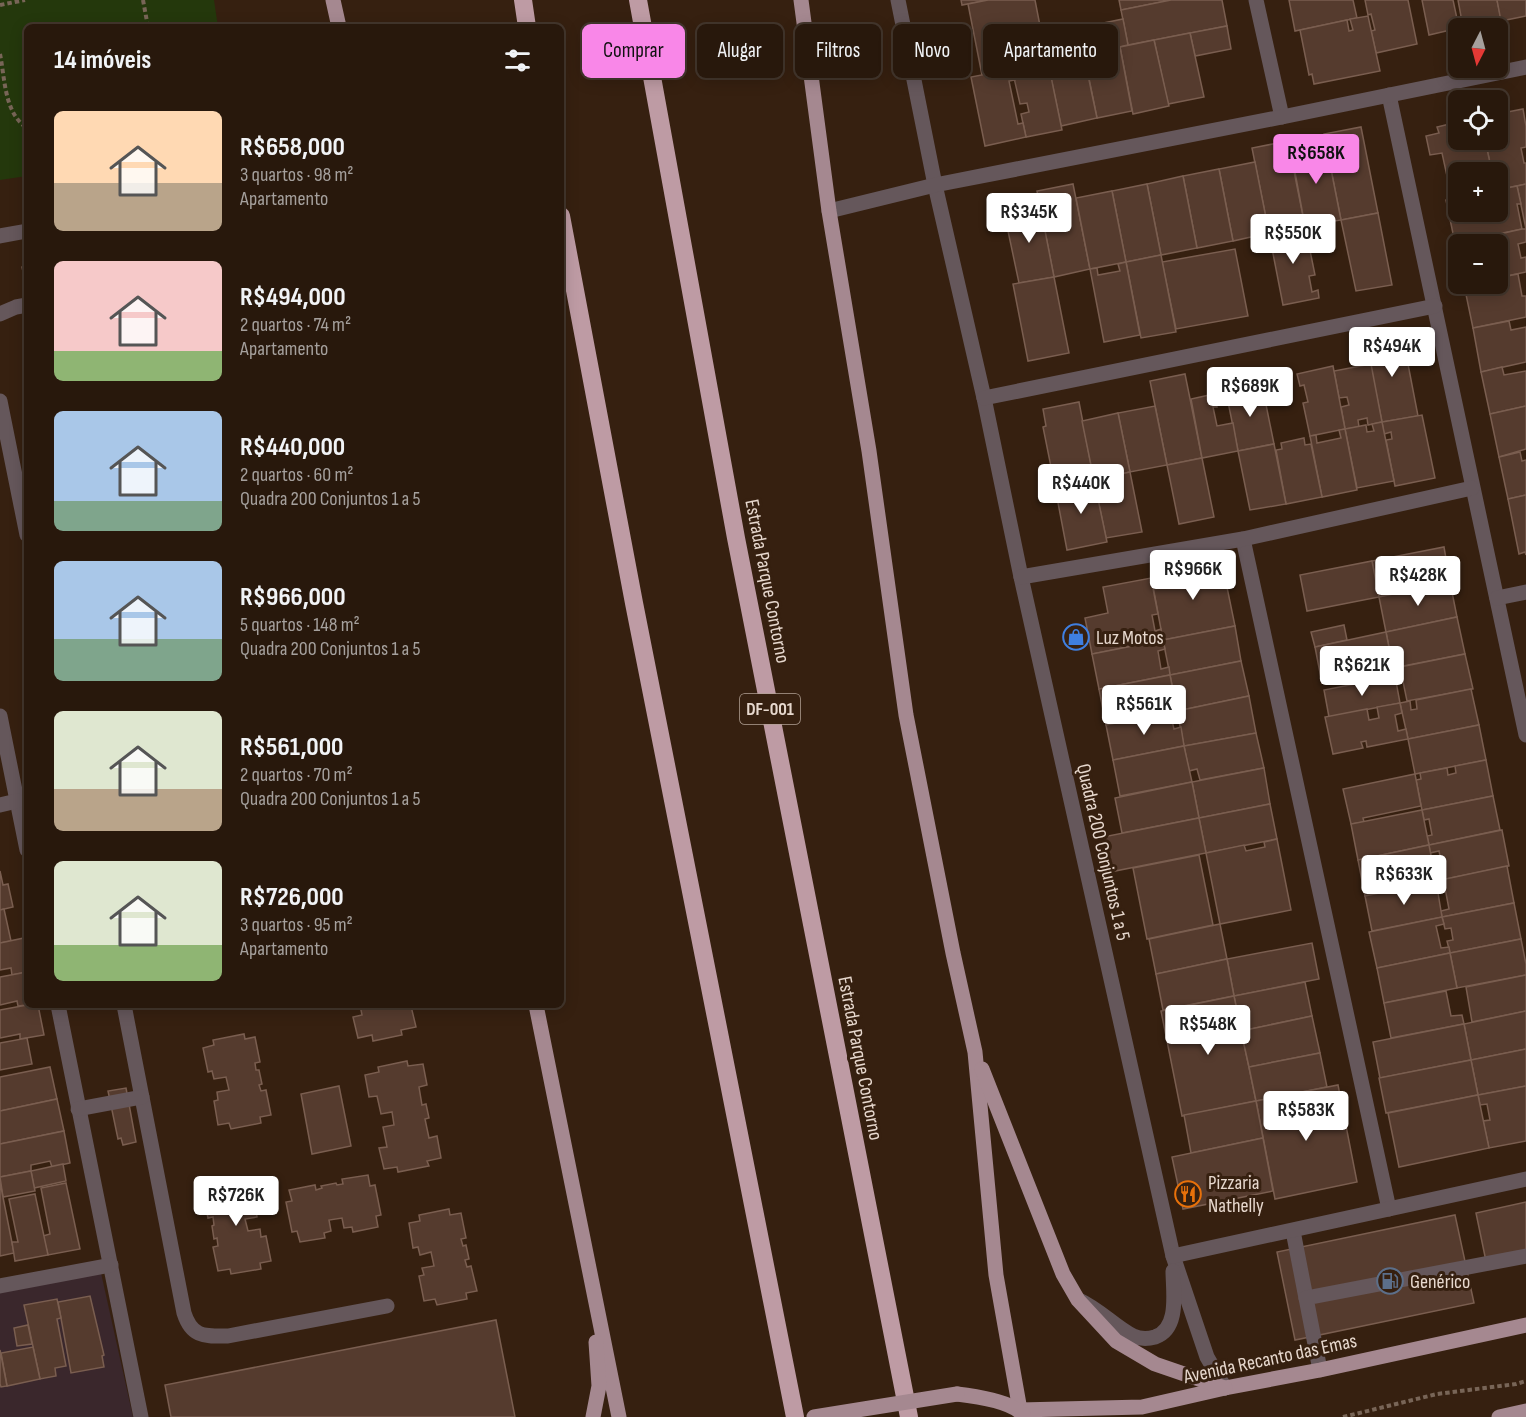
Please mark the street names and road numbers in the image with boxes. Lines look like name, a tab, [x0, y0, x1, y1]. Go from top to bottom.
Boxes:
street label: Estrada Parque Contorno	[739, 497, 795, 665]
road number: DF-001	[740, 694, 800, 724]
street label: Quadra 200 Conjuntos 1 a 5	[1071, 762, 1135, 943]
street label: Estrada Parque Contorno	[832, 974, 888, 1142]
street label: Avenida Recanto das Emas	[1180, 1329, 1359, 1389]

